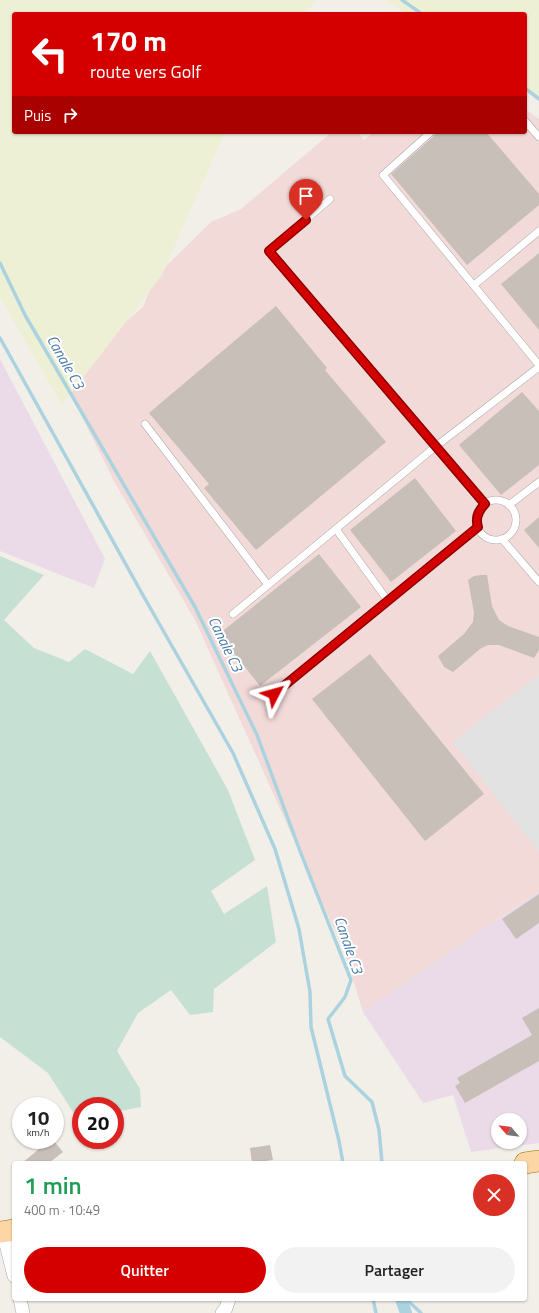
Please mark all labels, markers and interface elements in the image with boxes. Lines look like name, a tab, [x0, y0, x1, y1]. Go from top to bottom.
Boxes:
text: 170 m	[90, 19, 167, 62]
icon: left	[24, 28, 76, 80]
text: route vers Golf	[90, 58, 201, 85]
text: Puis	[24, 104, 51, 127]
icon: right	[59, 104, 81, 126]
pin	[289, 179, 323, 220]
icon: arrive	[295, 185, 317, 207]
water label: Canale C3	[41, 331, 91, 394]
water label: Canale C3	[203, 612, 250, 676]
position arrow	[253, 673, 295, 715]
water label: Canale C3	[328, 913, 370, 977]
speed limit sign: 20	[72, 1097, 124, 1149]
text: 10	[27, 1102, 49, 1133]
north arrow	[491, 1113, 527, 1149]
map controls	[491, 1113, 527, 1149]
text: km/h	[27, 1125, 49, 1140]
text: 1 min	[24, 1167, 82, 1203]
button: close	[473, 1174, 515, 1216]
text: 400 m · 10:49	[24, 1200, 100, 1220]
button: Quitter	[24, 1247, 266, 1293]
button: Partager	[274, 1247, 515, 1293]

